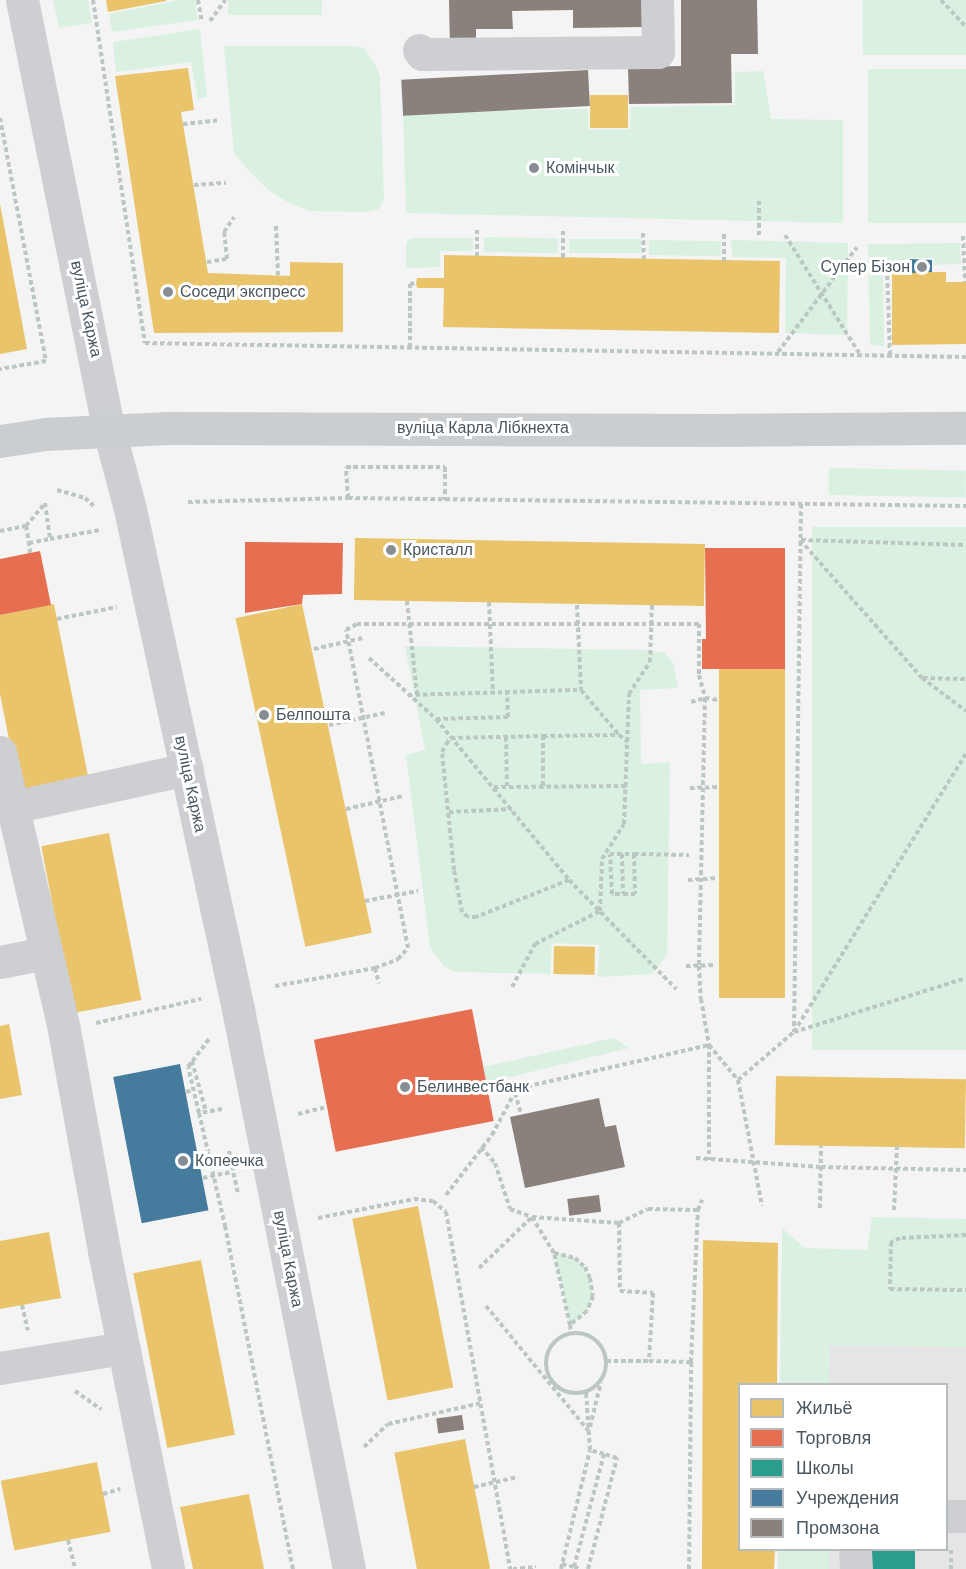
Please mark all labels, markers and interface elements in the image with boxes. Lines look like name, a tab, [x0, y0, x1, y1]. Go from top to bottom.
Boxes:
place label: Комінчык	[546, 158, 614, 178]
marker: Комінчык	[527, 161, 541, 175]
place label: Супер Бізон	[821, 257, 910, 277]
street label: вуліца Каржа	[66, 259, 106, 359]
marker: Супер Бізон	[915, 260, 929, 274]
place label: Соседи экспресс	[180, 282, 306, 302]
marker: Соседи экспресс	[161, 285, 175, 299]
street label: вуліца Карла Лібкнехта	[397, 418, 569, 438]
place label: Кристалл	[403, 540, 473, 560]
marker: Кристалл	[384, 543, 398, 557]
place label: Белпошта	[276, 705, 351, 725]
marker: Белпошта	[257, 708, 271, 722]
street label: вуліца Каржа	[170, 734, 210, 834]
place label: Белинвестбанк	[417, 1077, 529, 1097]
marker: Белинвестбанк	[398, 1080, 412, 1094]
place label: Копеечка	[195, 1151, 264, 1171]
marker: Копеечка	[176, 1154, 190, 1168]
street label: вуліца Каржа	[269, 1209, 307, 1309]
legend	[738, 1383, 948, 1551]
text: Жильё	[796, 1398, 853, 1418]
text: Торговля	[796, 1428, 871, 1448]
text: Школы	[796, 1458, 854, 1478]
text: Учреждения	[796, 1488, 899, 1508]
text: Промзона	[796, 1518, 879, 1538]

